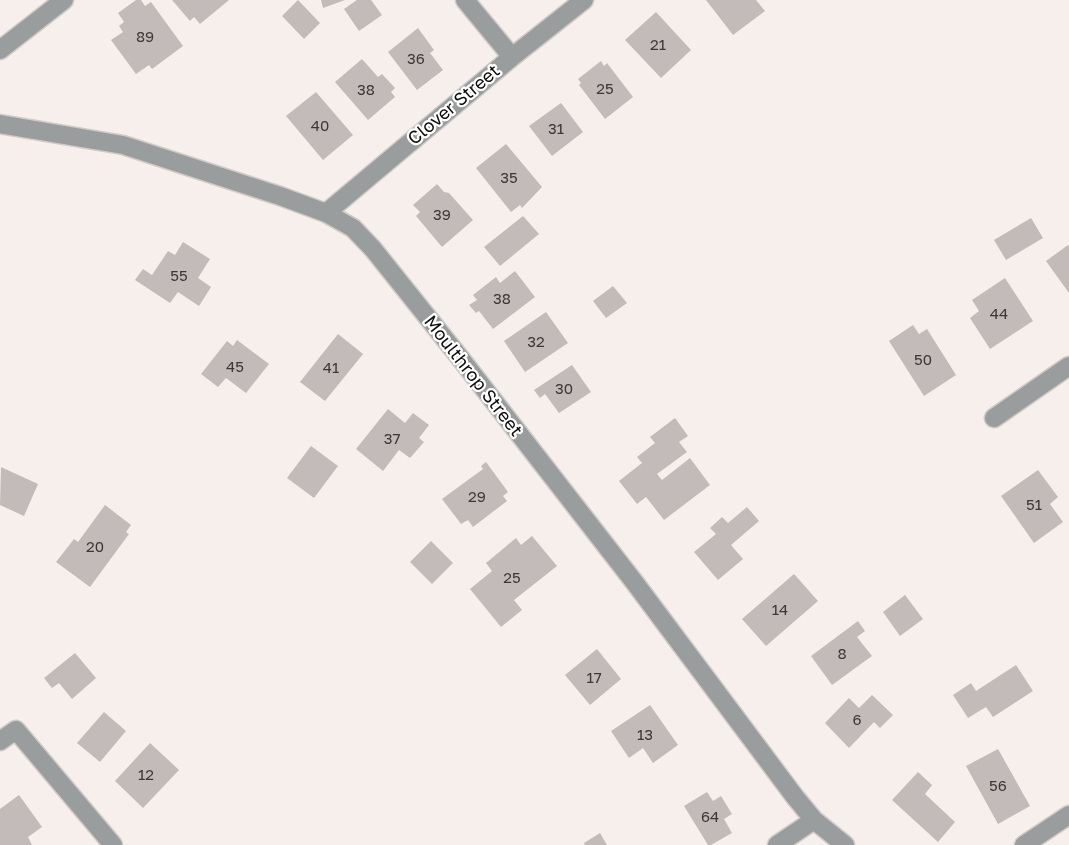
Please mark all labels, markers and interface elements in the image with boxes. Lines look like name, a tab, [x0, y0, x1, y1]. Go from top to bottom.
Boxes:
house number: 89	[136, 28, 154, 46]
house number: 21	[650, 36, 666, 54]
house number: 36	[407, 50, 425, 68]
street label: Clover Street	[404, 60, 504, 150]
house number: 25	[596, 80, 614, 98]
house number: 38	[357, 81, 375, 99]
house number: 40	[311, 117, 329, 135]
house number: 31	[548, 120, 564, 138]
house number: 35	[500, 169, 518, 187]
house number: 39	[433, 206, 451, 224]
house number: 55	[170, 267, 188, 285]
house number: 38	[493, 290, 511, 308]
house number: 44	[990, 305, 1008, 323]
street label: Moulthrop Street	[419, 311, 527, 441]
house number: 32	[527, 333, 545, 351]
house number: 50	[914, 351, 932, 369]
house number: 45	[226, 358, 244, 376]
house number: 41	[323, 359, 339, 377]
house number: 30	[555, 380, 573, 398]
house number: 37	[384, 430, 400, 448]
house number: 29	[468, 488, 486, 506]
house number: 51	[1026, 496, 1042, 514]
house number: 20	[86, 538, 104, 556]
house number: 25	[503, 569, 521, 587]
house number: 14	[772, 601, 788, 619]
house number: 8	[837, 645, 847, 663]
house number: 17	[586, 669, 602, 687]
house number: 6	[852, 711, 862, 729]
house number: 13	[637, 726, 653, 744]
house number: 12	[138, 766, 154, 784]
house number: 56	[989, 777, 1007, 795]
house number: 64	[701, 808, 719, 826]

